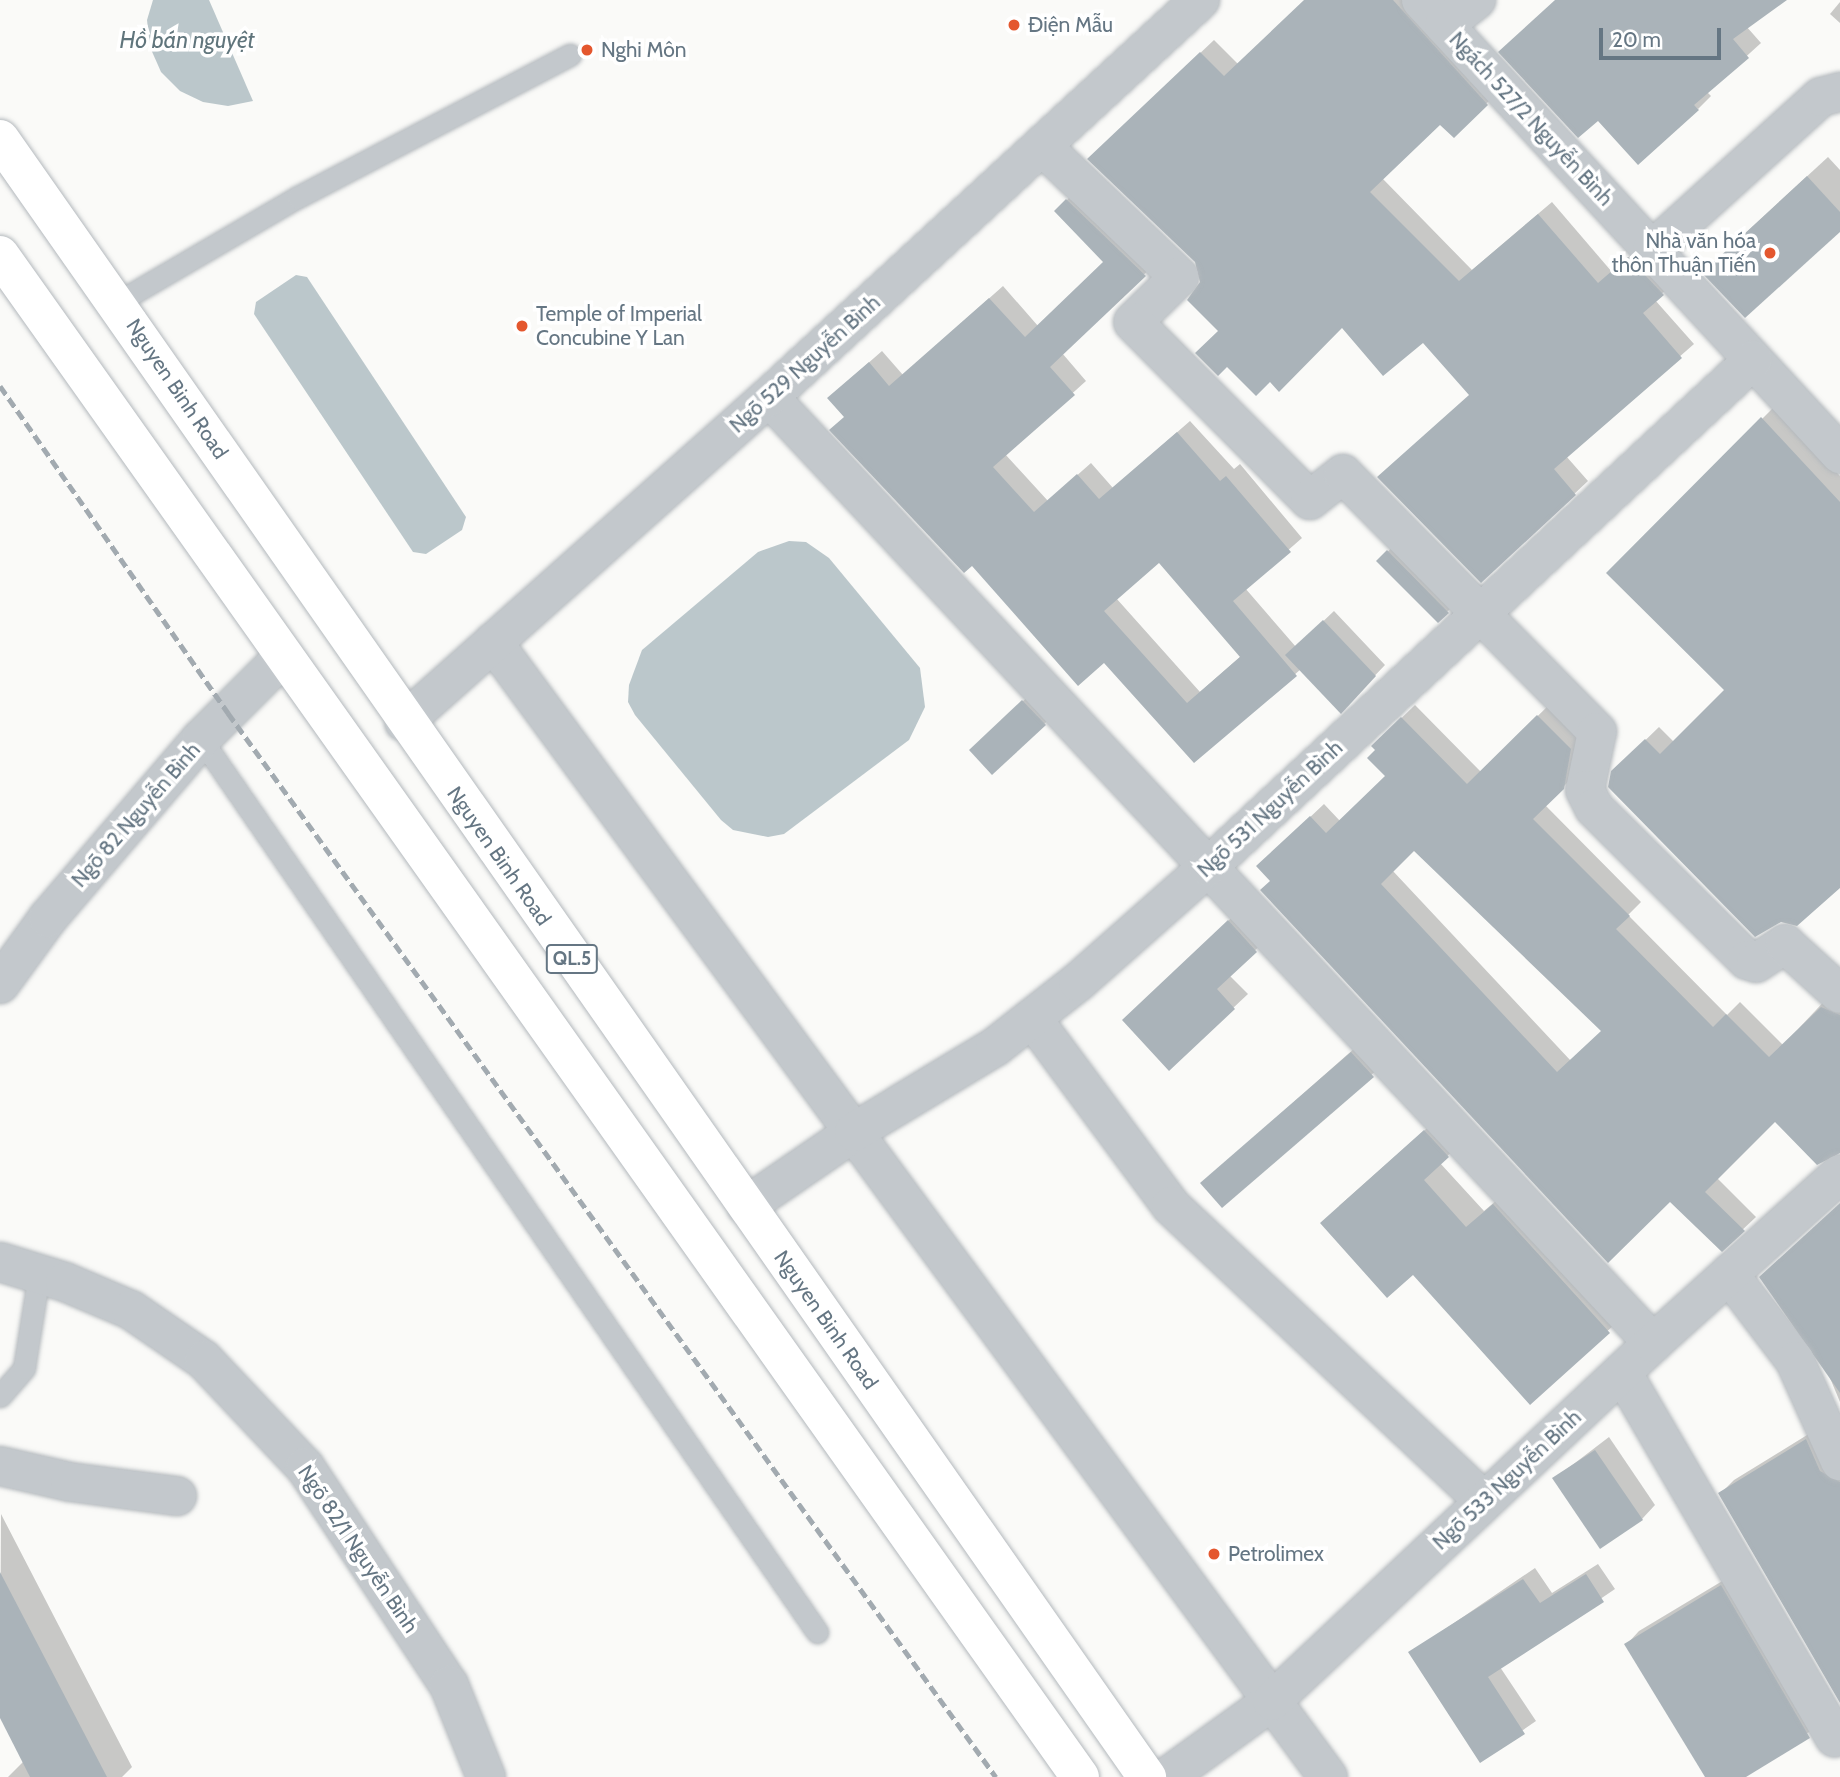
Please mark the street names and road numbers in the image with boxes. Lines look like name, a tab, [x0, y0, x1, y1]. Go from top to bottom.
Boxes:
street label: Ngách 527/2 Nguyễn Bình	[1444, 27, 1618, 211]
street label: Ngõ 529 Nguyễn Bình	[725, 290, 885, 438]
street label: Nguyen Binh Road	[121, 314, 233, 464]
street label: Ngõ 531 Nguyễn Bình	[1192, 735, 1348, 883]
street label: Ngõ 82 Nguyễn Bình	[66, 738, 206, 892]
street label: Nguyen Binh Road	[442, 782, 556, 930]
road number: QL.5	[546, 944, 598, 974]
street label: Nguyen Binh Road	[769, 1246, 883, 1394]
street label: Ngõ 533 Nguyễn Bình	[1428, 1405, 1586, 1555]
street label: Ngõ 82/1 Nguyễn Bình	[293, 1460, 423, 1638]

